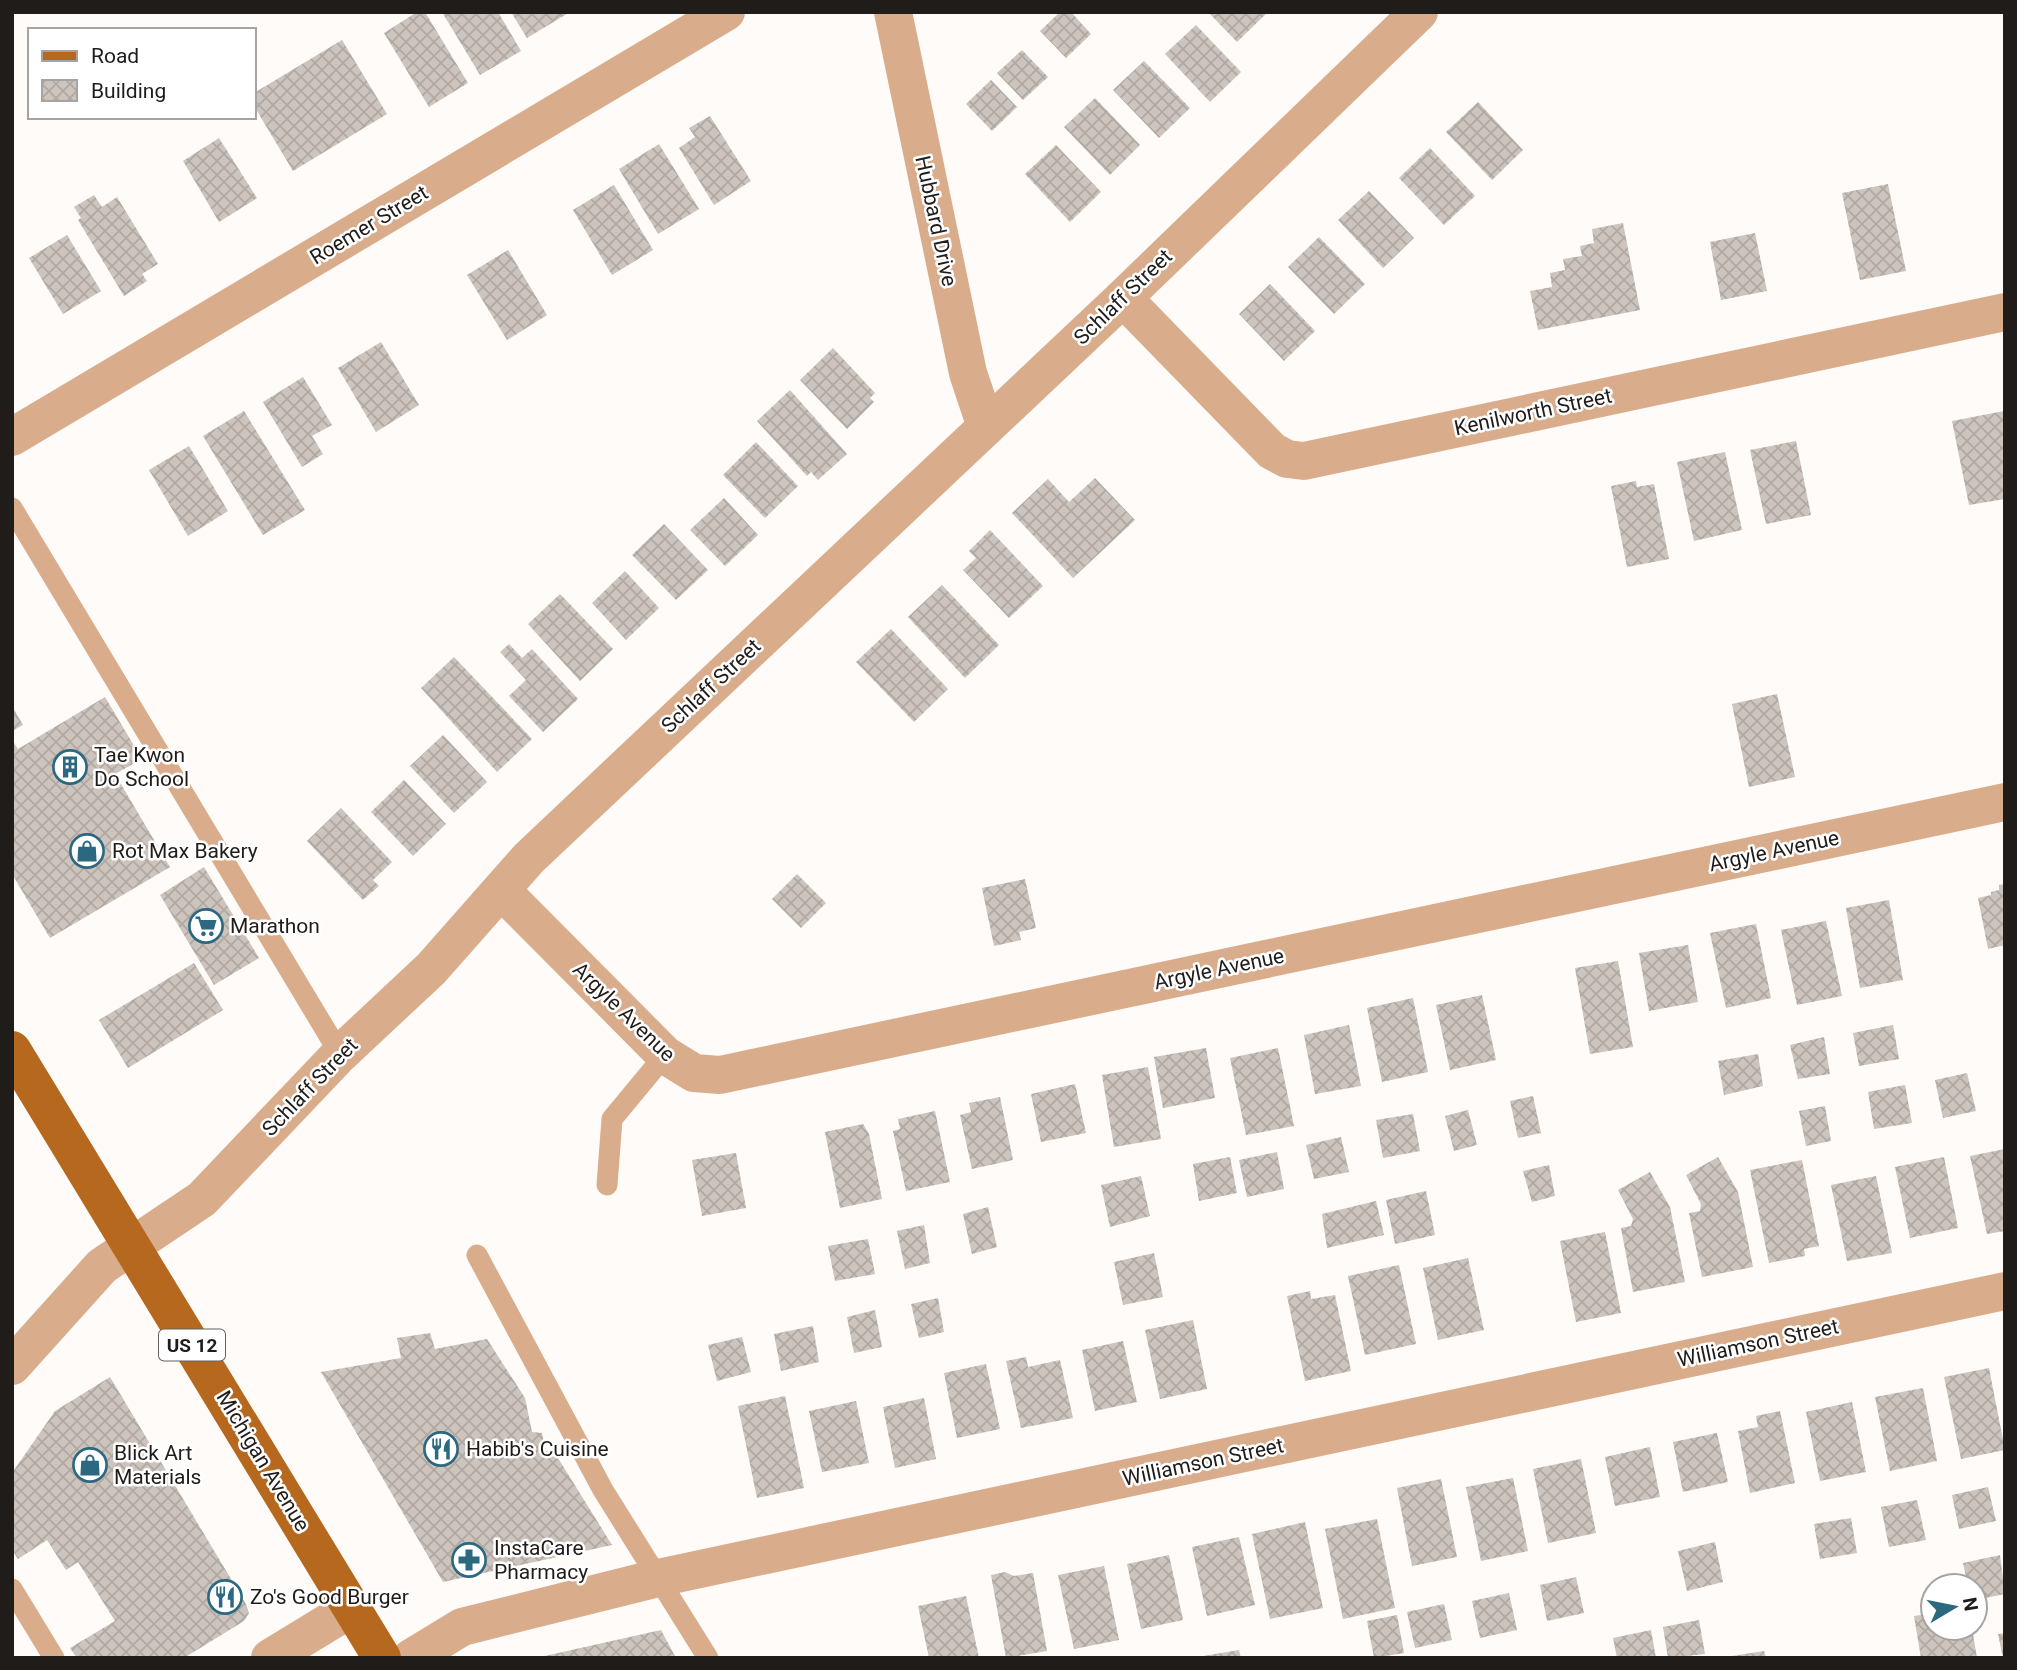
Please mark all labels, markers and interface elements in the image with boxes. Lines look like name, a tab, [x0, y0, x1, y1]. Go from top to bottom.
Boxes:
legend	[28, 28, 256, 119]
text: Road	[91, 44, 139, 68]
text: Building	[91, 79, 166, 103]
street label: Hubbard Drive	[910, 154, 962, 288]
street label: Roemer Street	[306, 180, 432, 270]
street label: Schlaff Street	[1069, 244, 1177, 350]
street label: Kenilworth Street	[1452, 384, 1614, 440]
street label: Schlaff Street	[656, 634, 766, 738]
place label: Tae Kwon Do School	[94, 743, 189, 791]
building icon: Tae Kwon Do School	[51, 748, 89, 786]
street label: Argyle Avenue	[1707, 825, 1841, 877]
shop icon: Rot Max Bakery	[68, 832, 106, 870]
place label: Rot Max Bakery	[112, 839, 258, 863]
supermarket icon: Marathon	[187, 907, 225, 945]
place label: Marathon	[230, 914, 320, 938]
street label: Argyle Avenue	[1152, 943, 1286, 995]
street label: Argyle Avenue	[568, 957, 680, 1067]
street label: Schlaff Street	[257, 1033, 363, 1141]
street label: Williamson Street	[1675, 1314, 1841, 1372]
road number: US 12	[159, 1330, 225, 1360]
street label: Michigan Avenue	[212, 1386, 314, 1536]
restaurant icon: Habib's Cuisine	[422, 1430, 460, 1468]
street label: Williamson Street	[1120, 1433, 1286, 1491]
place label: Habib's Cuisine	[466, 1437, 609, 1461]
place label: Blick Art Materials	[114, 1441, 201, 1489]
shop icon: Blick Art Materials	[71, 1446, 109, 1484]
place label: InstaCare Pharmacy	[494, 1536, 588, 1584]
pharmacy icon: InstaCare Pharmacy	[450, 1541, 488, 1579]
north arrow	[1919, 1572, 1989, 1642]
restaurant icon: Zo's Good Burger	[206, 1578, 244, 1616]
place label: Zo's Good Burger	[250, 1585, 409, 1609]
text: N	[1958, 1596, 1983, 1613]

